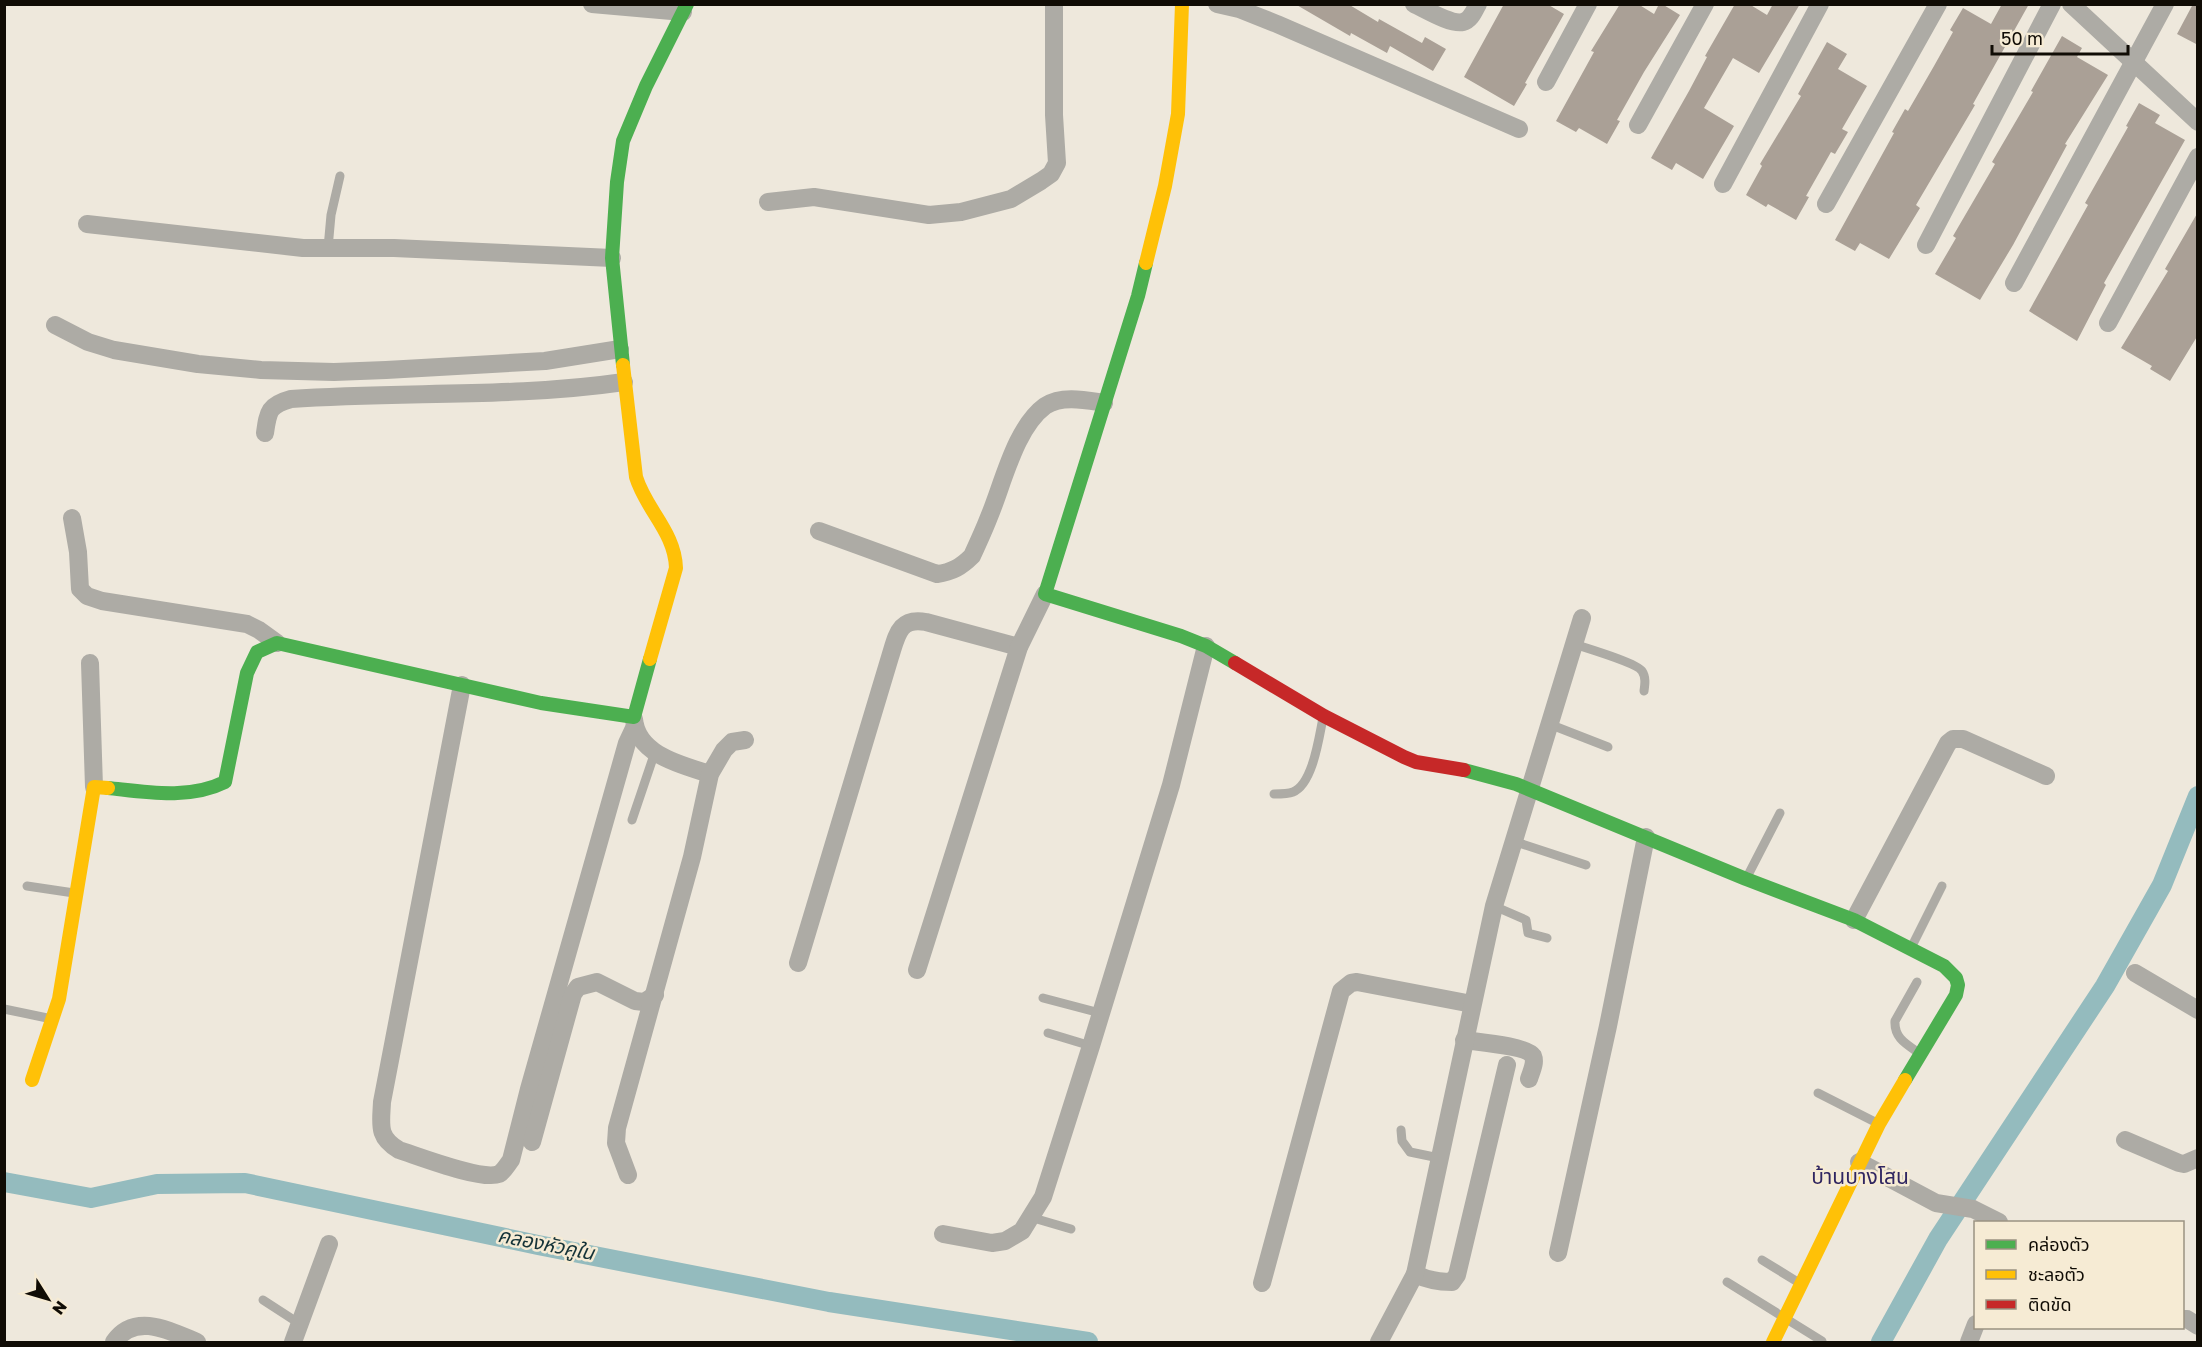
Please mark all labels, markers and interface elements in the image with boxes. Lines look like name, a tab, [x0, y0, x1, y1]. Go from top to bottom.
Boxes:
scale bar	[1992, 18, 2128, 56]
text: 50 m	[2001, 27, 2043, 49]
district label: บ้านบางโสน	[1811, 1163, 1909, 1189]
legend	[1974, 1221, 2184, 1329]
water label: คลองหัวคูใน	[496, 1222, 598, 1266]
text: คล่องตัว	[2028, 1233, 2090, 1255]
text: ชะลอตัว	[2028, 1263, 2085, 1285]
north arrow	[18, 1269, 78, 1329]
text: ติดขัด	[2028, 1293, 2071, 1315]
text: N	[48, 1297, 72, 1319]

